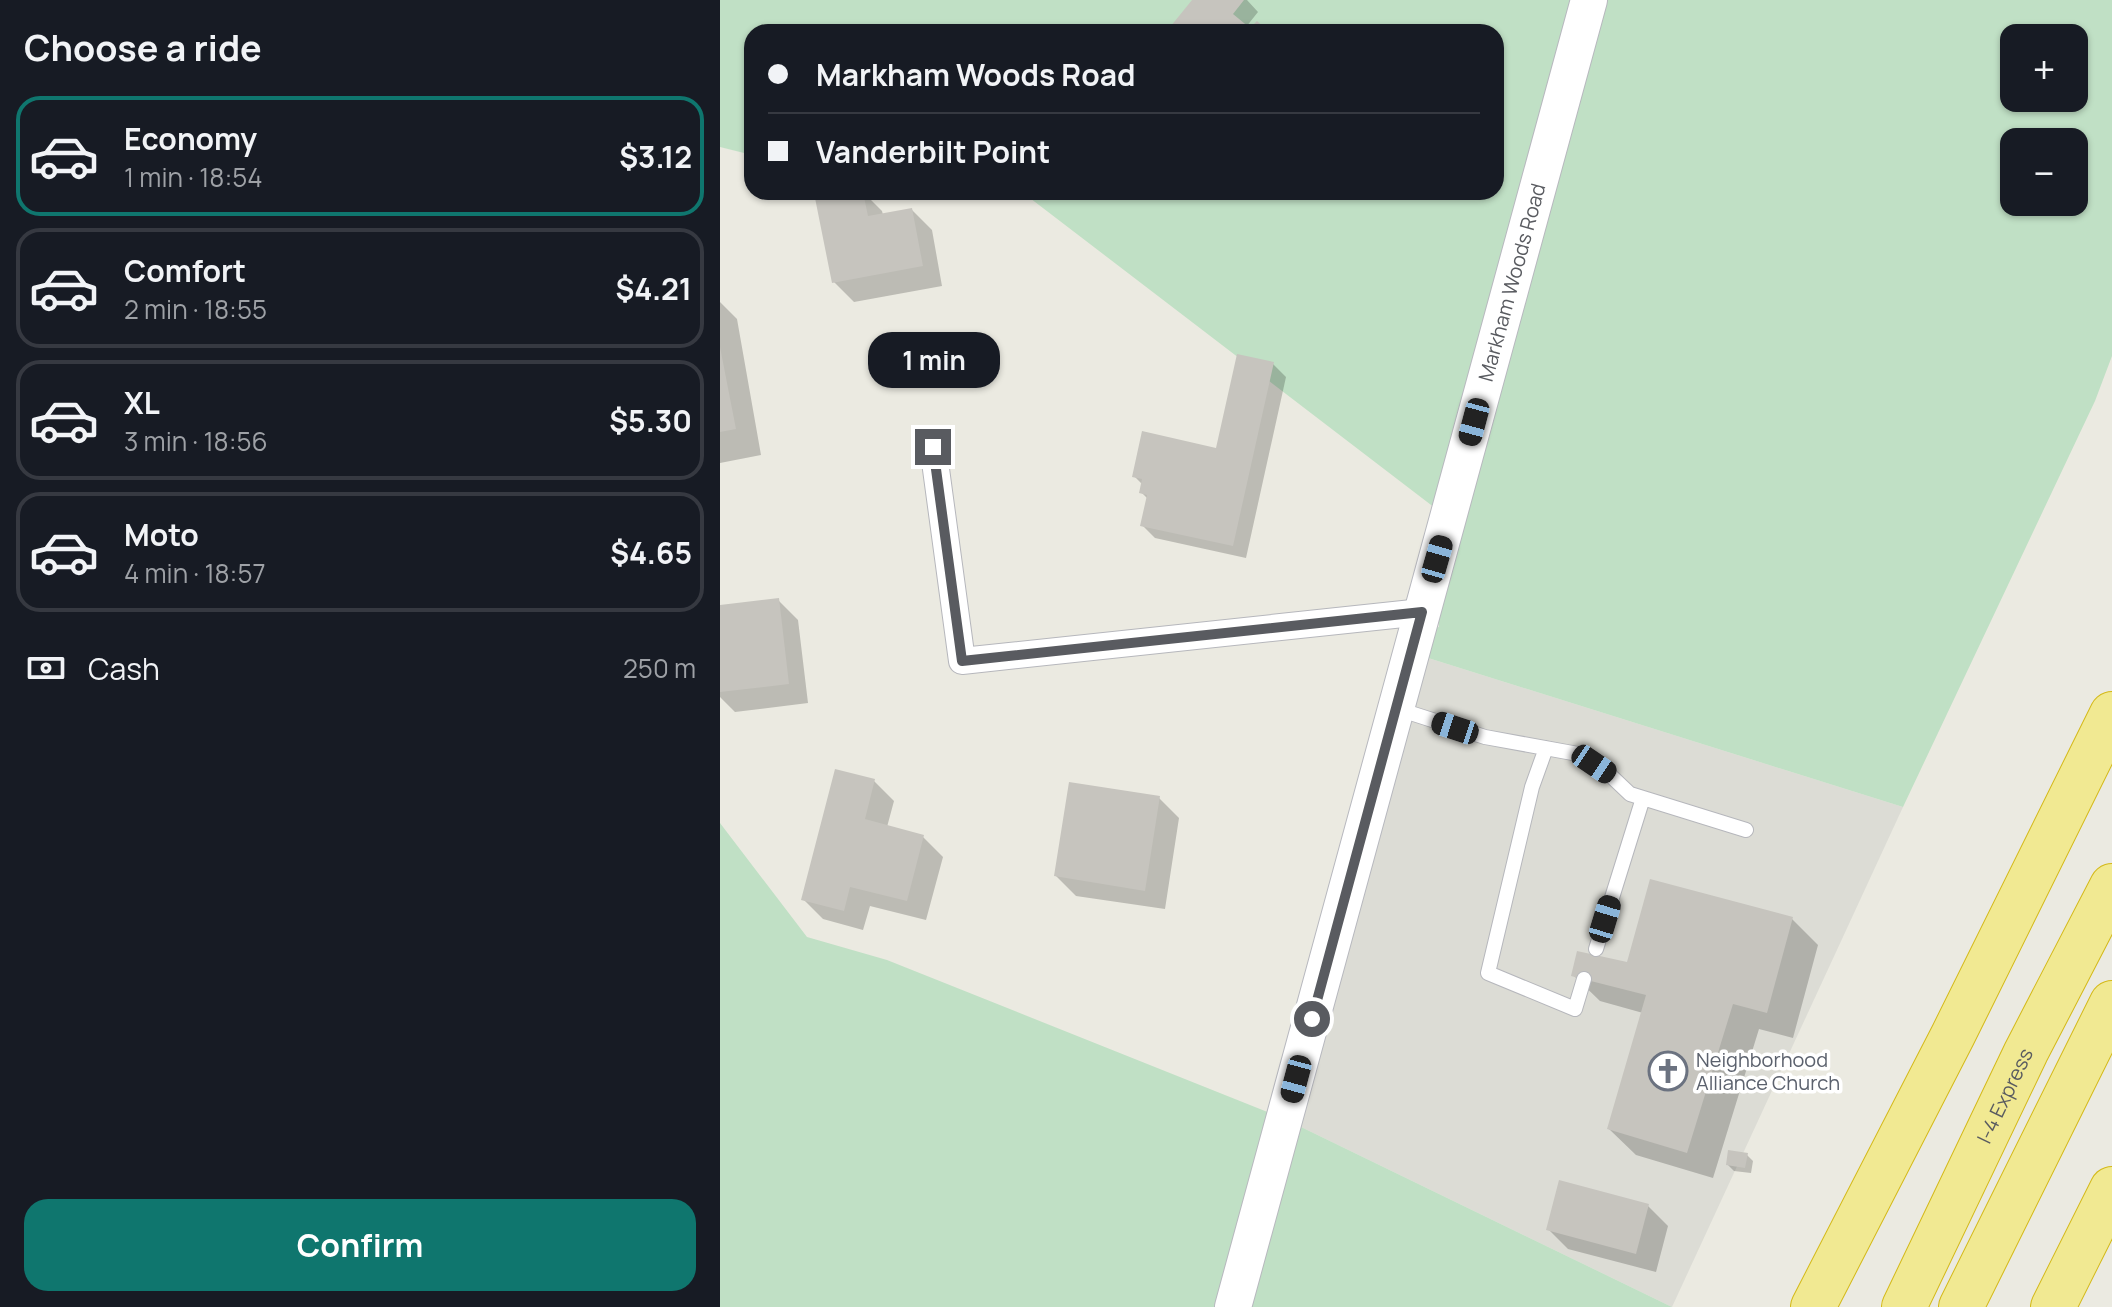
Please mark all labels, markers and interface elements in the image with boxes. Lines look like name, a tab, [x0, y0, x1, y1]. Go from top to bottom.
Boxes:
text: Choose a ride	[24, 23, 262, 72]
map controls	[2000, 24, 2088, 216]
button: +	[2000, 24, 2088, 112]
text: Markham Woods Road	[816, 54, 1136, 95]
text: Economy	[124, 118, 257, 159]
icon: car	[28, 120, 100, 192]
button: −	[2000, 128, 2088, 216]
text: Vanderbilt Point	[816, 131, 1050, 172]
text: $3.12	[619, 136, 692, 177]
text: 1 min · 18:54	[124, 159, 263, 195]
street label: Markham Woods Road	[1472, 180, 1551, 384]
text: Comfort	[124, 250, 246, 291]
icon: car	[28, 252, 100, 324]
text: $4.21	[615, 268, 692, 309]
text: 2 min · 18:55	[124, 291, 267, 327]
callout: 1 min	[867, 331, 999, 387]
text: 1 min	[902, 342, 966, 378]
text: XL	[124, 382, 160, 423]
icon: car	[28, 384, 100, 456]
car	[1456, 396, 1492, 448]
text: $5.30	[609, 400, 692, 441]
text: 3 min · 18:56	[124, 423, 268, 459]
route end	[915, 429, 951, 465]
text: Moto	[124, 514, 199, 555]
icon: car	[28, 516, 100, 588]
text: $4.65	[610, 532, 692, 573]
car	[1419, 533, 1455, 585]
text: 4 min · 18:57	[124, 555, 265, 591]
icon: cash	[24, 646, 68, 690]
text: Cash	[88, 648, 160, 689]
text: 250 m	[623, 650, 696, 686]
car	[1428, 709, 1482, 747]
car	[1567, 741, 1621, 787]
car	[1587, 893, 1623, 945]
route start	[1294, 1001, 1330, 1037]
street label: I-4 Express	[1970, 1044, 2039, 1148]
place label: Neighborhood Alliance Church	[1696, 1046, 1840, 1096]
church icon: Neighborhood Alliance Church	[1647, 1050, 1689, 1092]
car	[1278, 1053, 1314, 1105]
button: Confirm	[24, 1199, 696, 1291]

